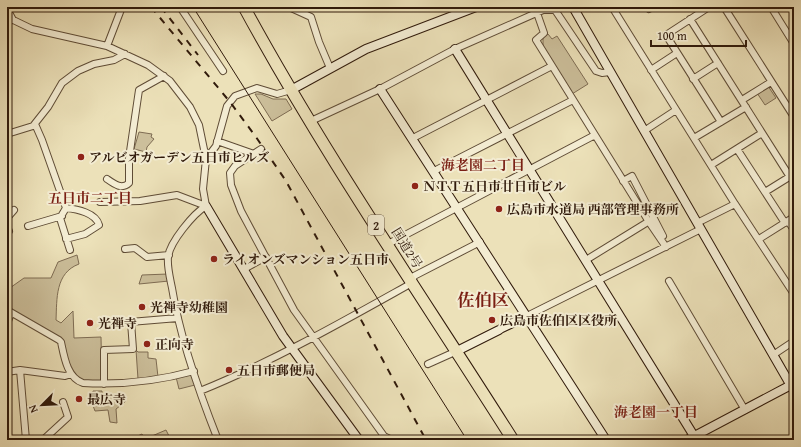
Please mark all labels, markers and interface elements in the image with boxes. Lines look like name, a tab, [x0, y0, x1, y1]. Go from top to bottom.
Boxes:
scale bar	[651, 22, 746, 48]
text: 100 m	[657, 27, 687, 44]
place label: アルビオガーデン五日市ヒルズ	[89, 148, 269, 167]
marker: アルビオガーデン五日市ヒルズ	[76, 152, 86, 162]
district label: 海老園二丁目	[441, 155, 525, 175]
place label: ＮＴＴ五日市廿日市ビル	[423, 177, 566, 196]
marker: ＮＴＴ五日市廿日市ビル	[410, 181, 420, 191]
district label: 五日市二丁目	[48, 188, 132, 208]
place label: 広島市水道局 西部管理事務所	[507, 200, 679, 219]
marker: 広島市水道局 西部管理事務所	[494, 204, 504, 214]
road number: 2	[368, 215, 384, 235]
street label: 国道2号	[387, 224, 427, 272]
place label: ライオンズマンション五日市	[222, 250, 389, 269]
marker: ライオンズマンション五日市	[209, 254, 219, 264]
district label: 佐伯区	[458, 287, 509, 312]
place label: 光禅寺幼稚園	[150, 298, 228, 317]
marker: 光禅寺幼稚園	[137, 302, 147, 312]
place label: 広島市佐伯区区役所	[500, 311, 617, 330]
place label: 光禅寺	[98, 314, 137, 333]
marker: 広島市佐伯区区役所	[487, 315, 497, 325]
marker: 光禅寺	[85, 318, 95, 328]
place label: 正向寺	[155, 335, 194, 354]
marker: 正向寺	[142, 339, 152, 349]
place label: 五日市郵便局	[237, 361, 315, 380]
marker: 五日市郵便局	[224, 365, 234, 375]
north arrow	[22, 385, 62, 425]
place label: 最広寺	[87, 390, 126, 409]
marker: 最広寺	[74, 394, 84, 404]
text: N	[24, 402, 42, 416]
district label: 海老園一丁目	[614, 402, 698, 422]

